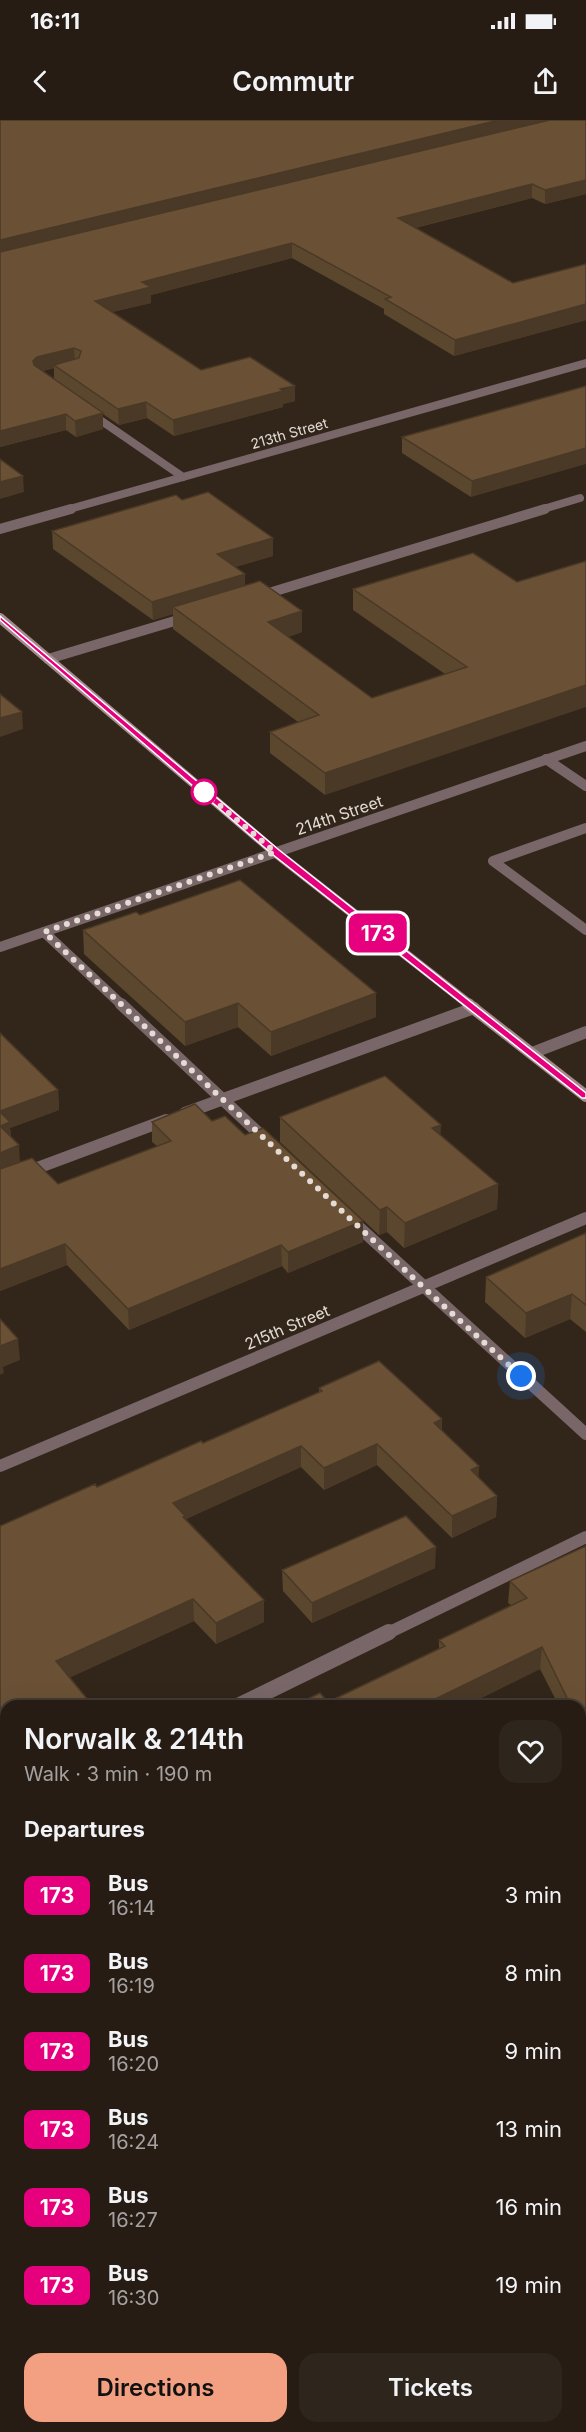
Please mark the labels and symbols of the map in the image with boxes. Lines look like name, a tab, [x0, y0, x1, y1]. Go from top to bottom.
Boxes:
street label: 213th Street	[249, 414, 330, 452]
unlabelled marker	[191, 779, 217, 805]
street label: 214th Street	[293, 791, 385, 839]
line badge: 173	[344, 914, 412, 952]
street label: 215th Street	[242, 1300, 332, 1354]
your location	[506, 1361, 536, 1391]

